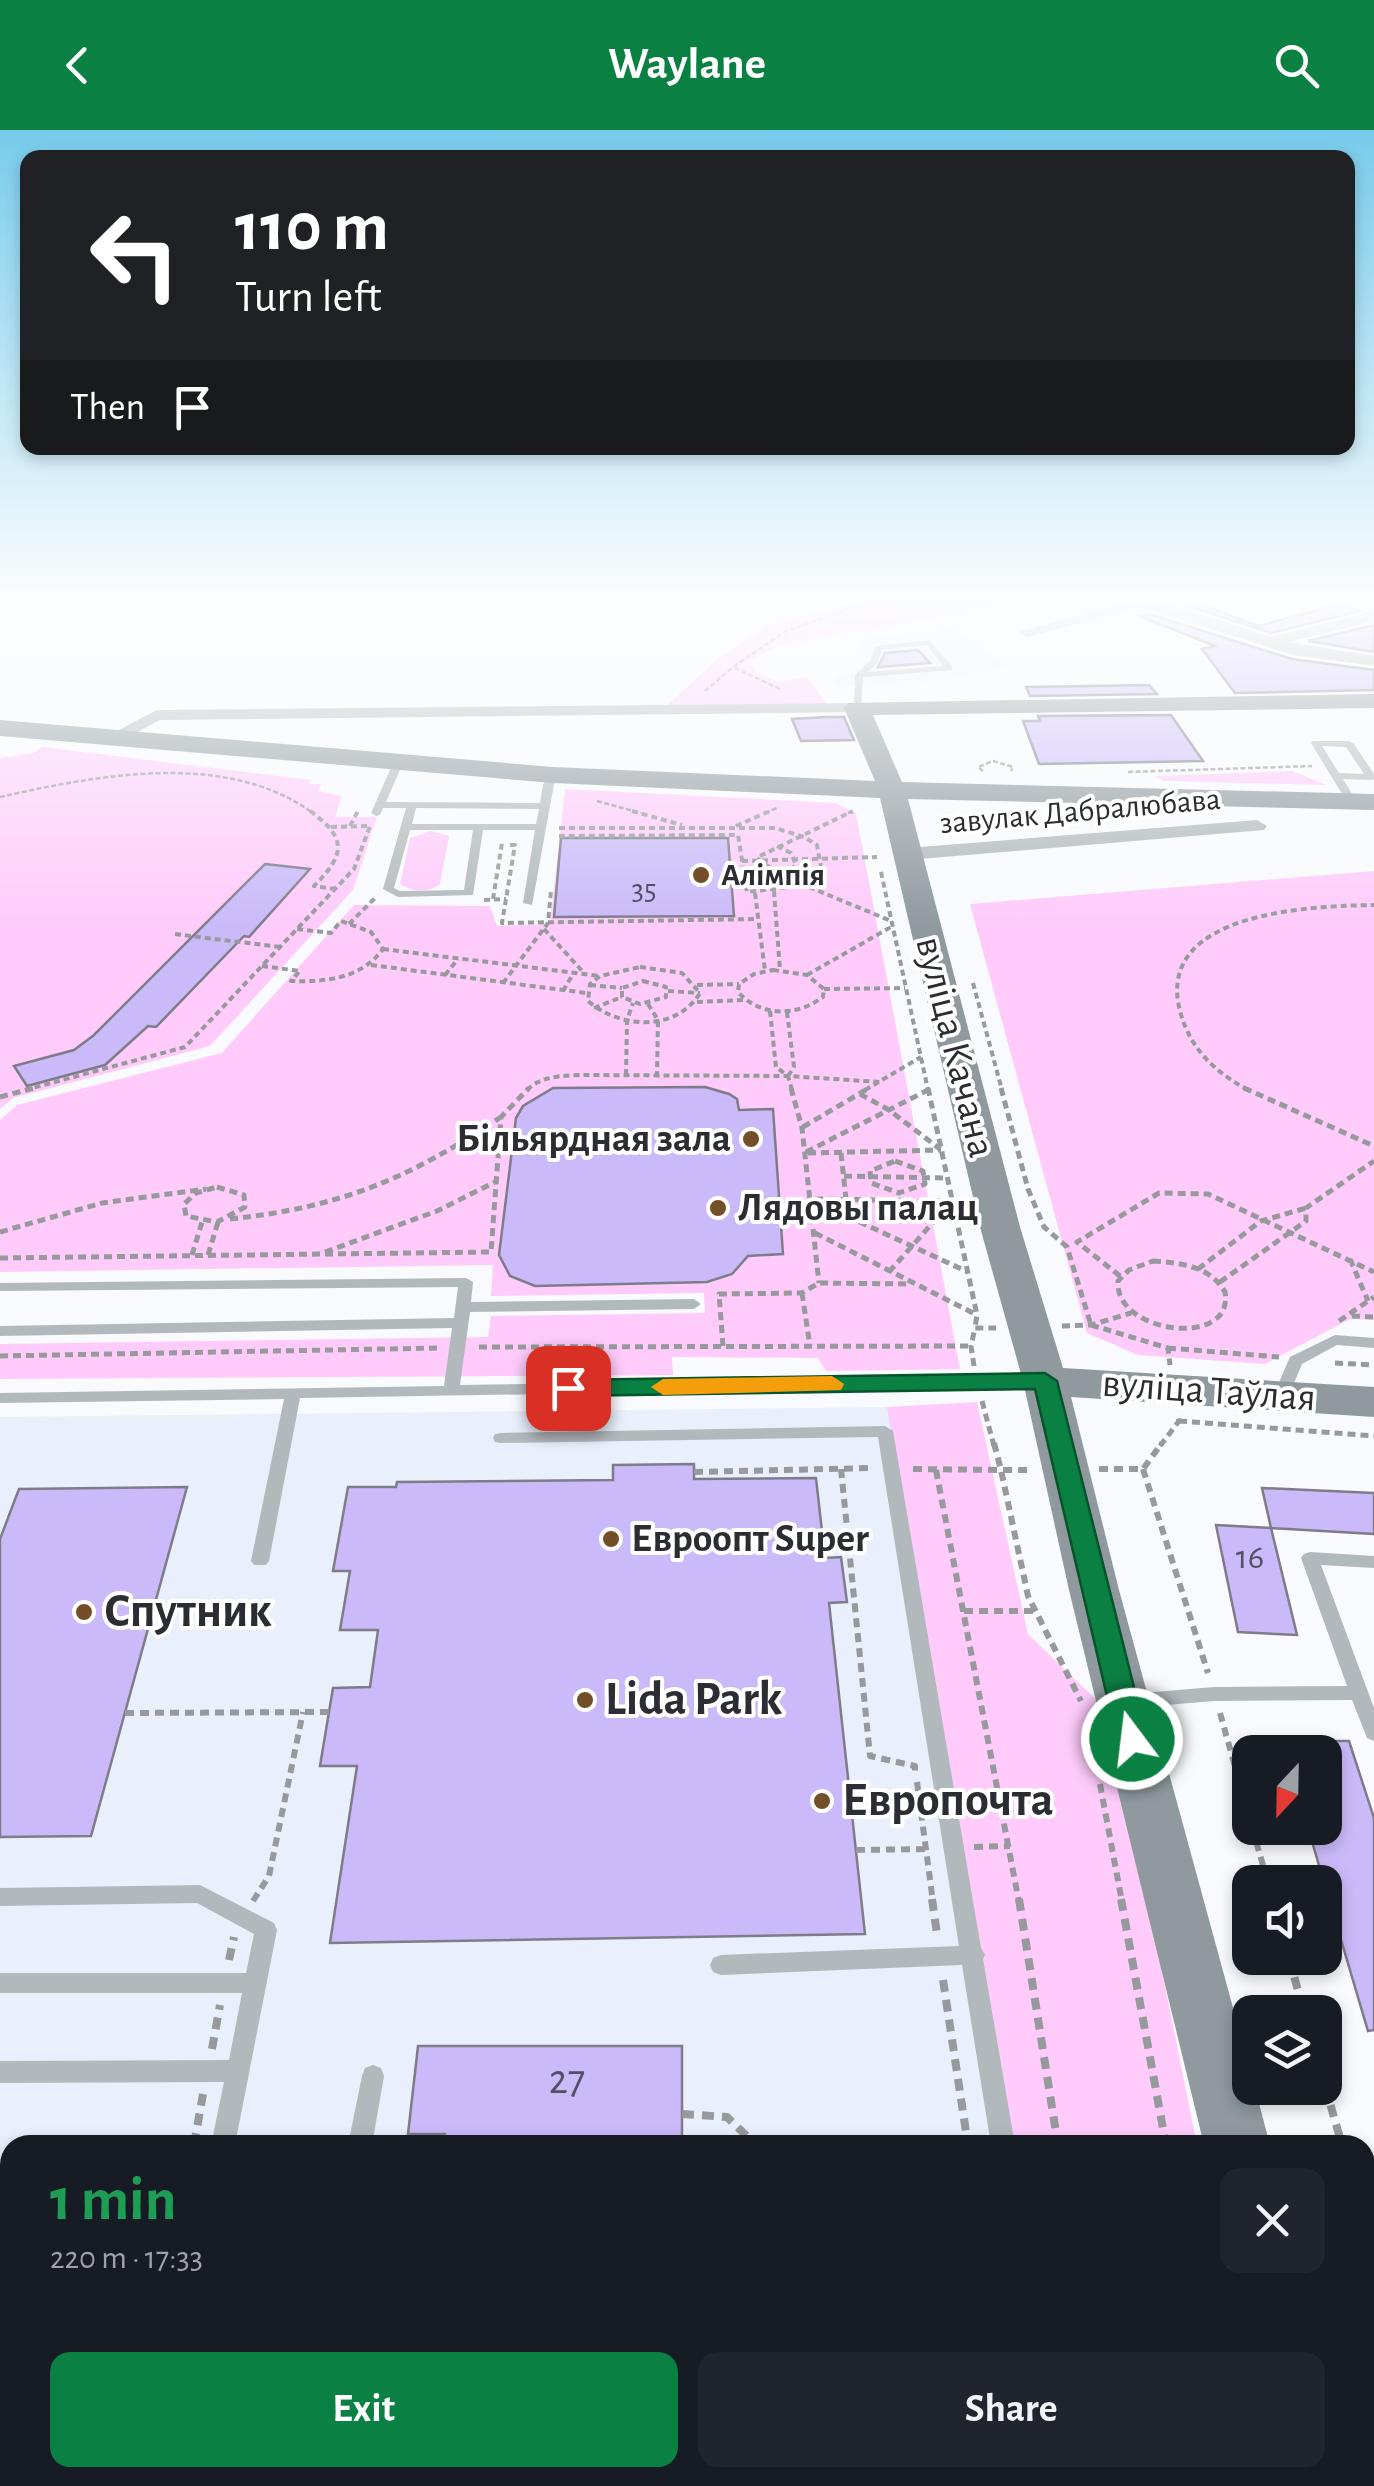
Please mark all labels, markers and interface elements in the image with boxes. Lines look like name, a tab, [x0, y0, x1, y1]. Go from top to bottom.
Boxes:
icon: back	[50, 38, 105, 93]
icon: search	[1269, 38, 1324, 93]
text: Waylane	[608, 42, 766, 87]
icon: left	[70, 190, 200, 320]
text: 110 m	[235, 193, 389, 263]
text: Turn left	[235, 275, 382, 320]
icon: arrive	[165, 380, 220, 435]
text: Then	[70, 389, 145, 427]
street label: завулак Дабралюбава	[938, 783, 1222, 839]
place label: Алімпія	[721, 859, 825, 891]
marker: Алімпія	[690, 864, 712, 886]
house number: 35	[632, 875, 656, 905]
street label: вуліца Качана	[908, 932, 1002, 1162]
place label: Більярдная зала	[456, 1119, 731, 1159]
marker: Більярдная зала	[740, 1128, 762, 1150]
place label: Лядовы палац	[738, 1188, 978, 1228]
marker: Лядовы палац	[707, 1197, 729, 1219]
pin	[526, 1346, 611, 1431]
icon: arrive	[541, 1361, 596, 1416]
street label: вуліца Таўлая	[1101, 1364, 1317, 1418]
place label: Евроопт Super	[631, 1519, 869, 1559]
marker: Евроопт Super	[600, 1528, 622, 1550]
house number: 16	[1236, 1540, 1264, 1575]
place label: Спутник	[104, 1588, 272, 1636]
marker: Спутник	[73, 1601, 95, 1623]
place label: Lida Park	[605, 1676, 782, 1724]
position arrow	[1080, 1687, 1184, 1791]
marker: Lida Park	[574, 1689, 596, 1711]
north arrow	[1232, 1735, 1342, 1845]
map controls	[1232, 1735, 1342, 2105]
place label: Европочта	[842, 1777, 1053, 1825]
marker: Европочта	[811, 1790, 833, 1812]
button: sound	[1232, 1865, 1342, 1975]
button: layers	[1232, 1995, 1342, 2105]
house number: 27	[549, 2059, 585, 2101]
button: close	[1220, 2168, 1325, 2273]
text: 1 min	[50, 2171, 176, 2231]
text: 220 m · 17:33	[50, 2242, 203, 2274]
button: Exit	[50, 2352, 678, 2467]
button: Share	[698, 2352, 1325, 2467]

